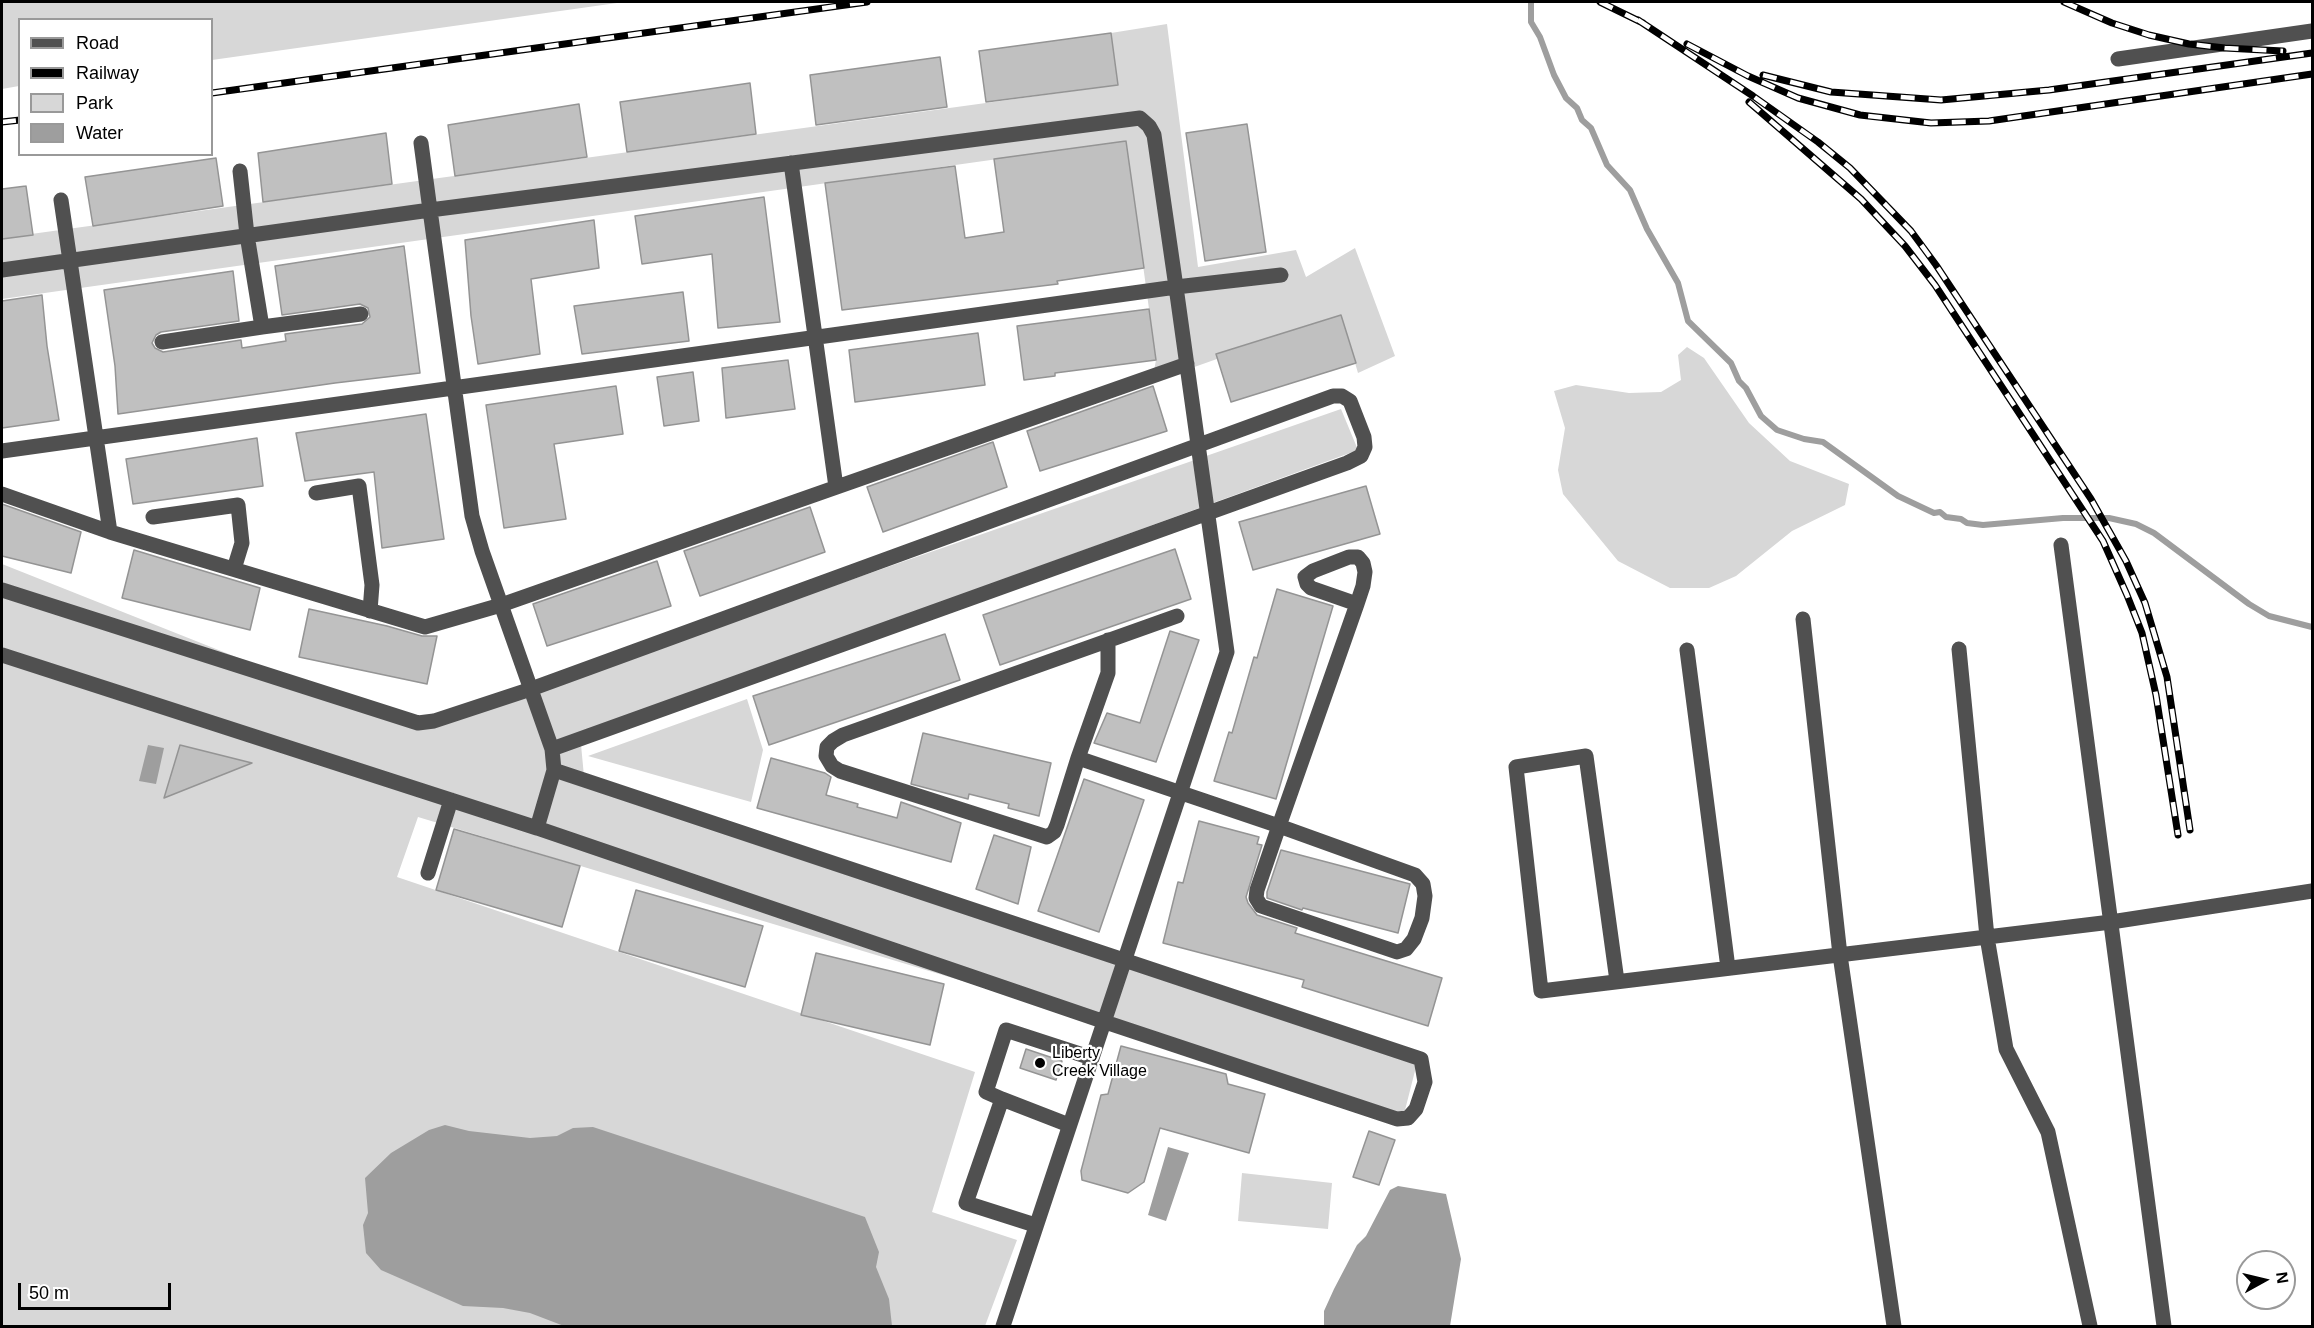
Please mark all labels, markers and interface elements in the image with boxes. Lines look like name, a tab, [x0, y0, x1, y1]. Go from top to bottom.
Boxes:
legend	[18, 18, 213, 156]
text: Road	[76, 33, 119, 53]
text: Railway	[76, 63, 139, 83]
text: Park	[76, 93, 113, 113]
text: Water	[76, 123, 123, 143]
place label: Liberty Creek Village	[1052, 1044, 1147, 1082]
marker: Liberty Creek Village	[1033, 1056, 1047, 1070]
north arrow	[2236, 1250, 2296, 1310]
scale bar	[21, 1271, 174, 1309]
text: N	[2273, 1271, 2292, 1285]
text: 50 m	[29, 1283, 69, 1303]

